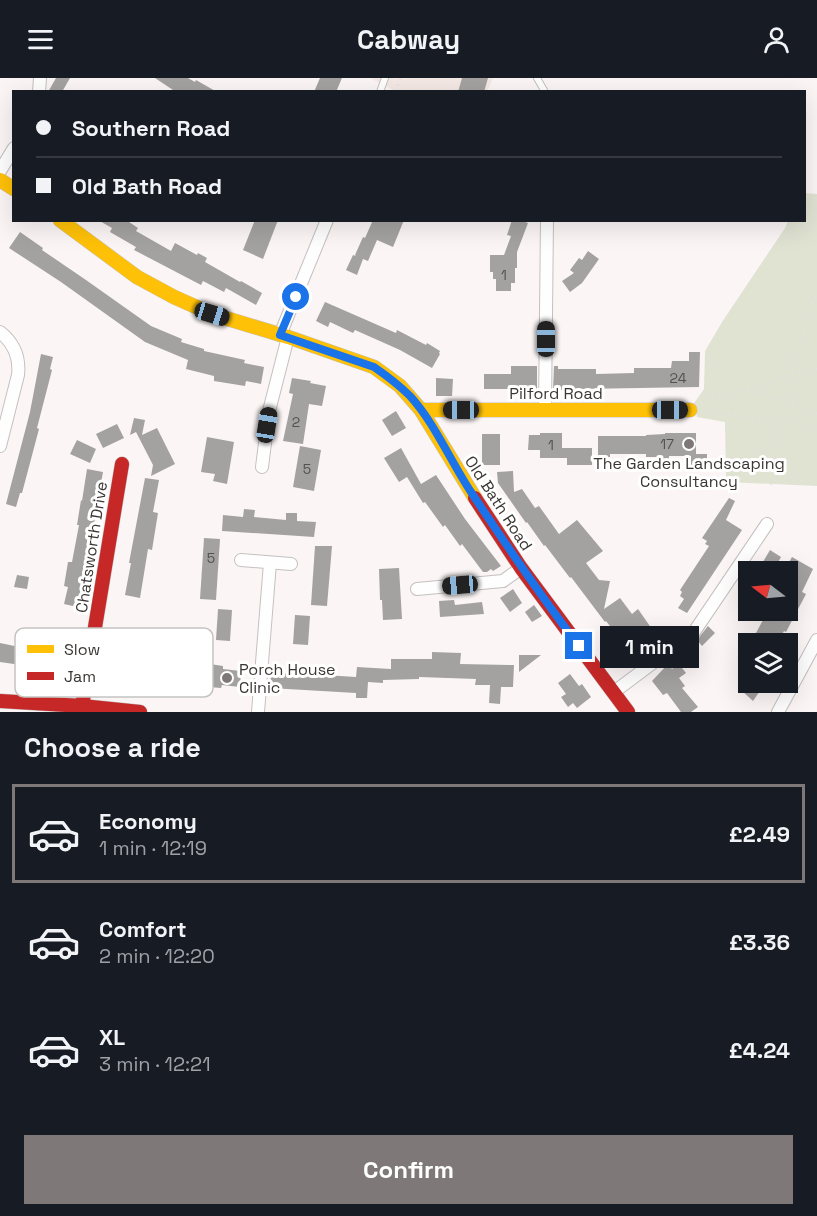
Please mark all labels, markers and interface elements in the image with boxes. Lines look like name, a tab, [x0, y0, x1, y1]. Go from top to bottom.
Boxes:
text: Cabway	[357, 22, 460, 57]
icon: menu	[24, 23, 57, 56]
icon: person	[760, 23, 793, 56]
text: Southern Road	[72, 114, 230, 142]
text: Old Bath Road	[72, 172, 222, 200]
house number: 1	[501, 266, 507, 284]
route start	[282, 283, 309, 310]
car	[192, 300, 232, 328]
car	[537, 321, 555, 357]
house number: 24	[670, 369, 687, 387]
street label: Pilford Road	[509, 383, 603, 404]
car	[443, 401, 479, 419]
car	[652, 401, 688, 419]
car	[255, 406, 279, 444]
house number: 2	[292, 413, 300, 431]
house number: 17	[660, 435, 674, 453]
house number: 1	[548, 436, 554, 454]
marker: The Garden Landscaping Consultancy	[682, 437, 696, 451]
street label: Old Bath Road	[460, 452, 537, 555]
place label: The Garden Landscaping Consultancy	[593, 453, 785, 492]
house number: 5	[303, 460, 311, 478]
street label: Chatsworth Drive	[71, 480, 112, 614]
house number: 5	[207, 549, 215, 567]
north arrow	[738, 561, 798, 621]
map controls	[738, 561, 798, 693]
car	[441, 574, 479, 596]
callout: 1 min	[600, 625, 699, 667]
legend	[15, 628, 213, 697]
route end	[565, 632, 592, 659]
button: layers	[738, 633, 798, 693]
text: 1 min	[625, 634, 674, 660]
text: Slow	[64, 639, 100, 660]
place label: Porch House Clinic	[239, 659, 336, 698]
text: Jam	[64, 666, 96, 687]
marker: Porch House Clinic	[220, 671, 234, 685]
text: Choose a ride	[24, 730, 201, 765]
icon: car	[27, 807, 81, 861]
text: Economy	[99, 807, 197, 835]
text: £2.49	[729, 820, 790, 848]
text: 1 min · 12:19	[99, 835, 207, 861]
icon: car	[27, 915, 81, 969]
text: Comfort	[99, 915, 187, 943]
text: £3.36	[729, 928, 790, 956]
text: 2 min · 12:20	[99, 943, 215, 969]
icon: car	[27, 1023, 81, 1077]
text: XL	[99, 1023, 125, 1051]
text: £4.24	[729, 1036, 790, 1064]
text: 3 min · 12:21	[99, 1051, 211, 1077]
button: Confirm	[24, 1135, 793, 1204]

